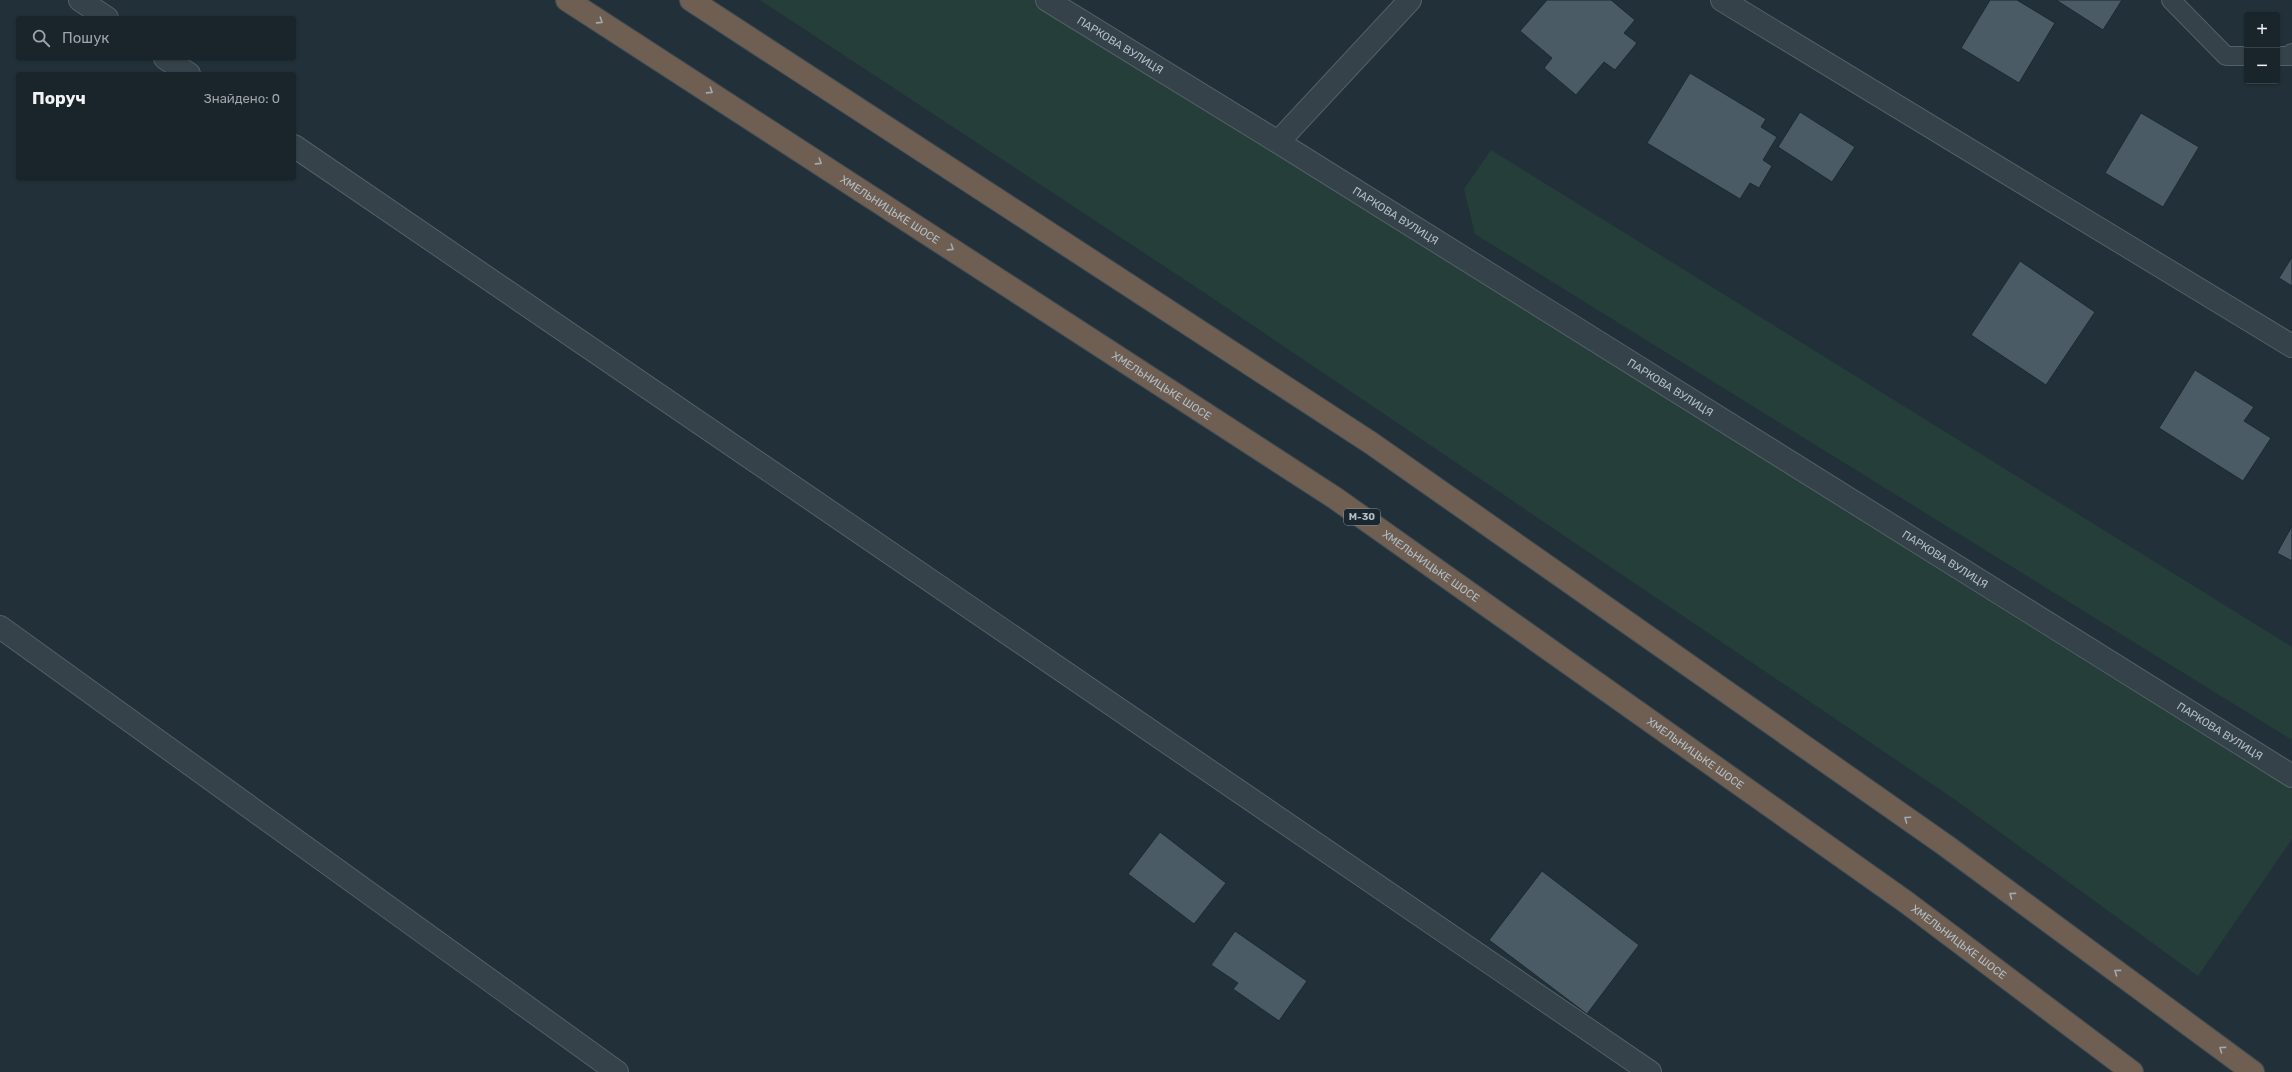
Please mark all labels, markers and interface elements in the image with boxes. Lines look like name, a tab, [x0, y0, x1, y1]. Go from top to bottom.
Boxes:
map controls	[2244, 12, 2280, 84]
button: +	[2244, 12, 2280, 48]
street label: ПАРКОВА ВУЛИЦЯ	[1075, 14, 1166, 76]
search box	[16, 16, 296, 60]
one-way arrow	[596, 16, 603, 24]
icon: search	[30, 27, 52, 49]
text: Пошук	[62, 29, 109, 47]
button: −	[2244, 48, 2280, 84]
one-way arrow	[705, 87, 712, 94]
text: Поруч	[32, 88, 86, 108]
text: Знайдено: 0	[204, 91, 280, 106]
one-way arrow	[814, 157, 821, 164]
street label: ХМЕЛЬНИЦЬКЕ ШОСЕ	[838, 172, 942, 247]
street label: ПАРКОВА ВУЛИЦЯ	[1350, 184, 1441, 247]
one-way arrow	[947, 243, 954, 251]
street label: ХМЕЛЬНИЦЬКЕ ШОСЕ	[1110, 349, 1214, 423]
street label: ПАРКОВА ВУЛИЦЯ	[1625, 356, 1716, 419]
road number: М-30	[1344, 509, 1380, 525]
street label: ХМЕЛЬНИЦЬКЕ ШОСЕ	[1380, 527, 1482, 605]
street label: ПАРКОВА ВУЛИЦЯ	[1900, 527, 1990, 591]
street label: ПАРКОВА ВУЛИЦЯ	[2175, 699, 2265, 763]
street label: ХМЕЛЬНИЦЬКЕ ШОСЕ	[1644, 714, 1747, 792]
one-way arrow	[1904, 816, 1911, 824]
one-way arrow	[2010, 893, 2017, 900]
street label: ХМЕЛЬНИЦЬКЕ ШОСЕ	[1909, 902, 2009, 982]
one-way arrow	[2114, 969, 2121, 977]
one-way arrow	[2219, 1047, 2226, 1054]

